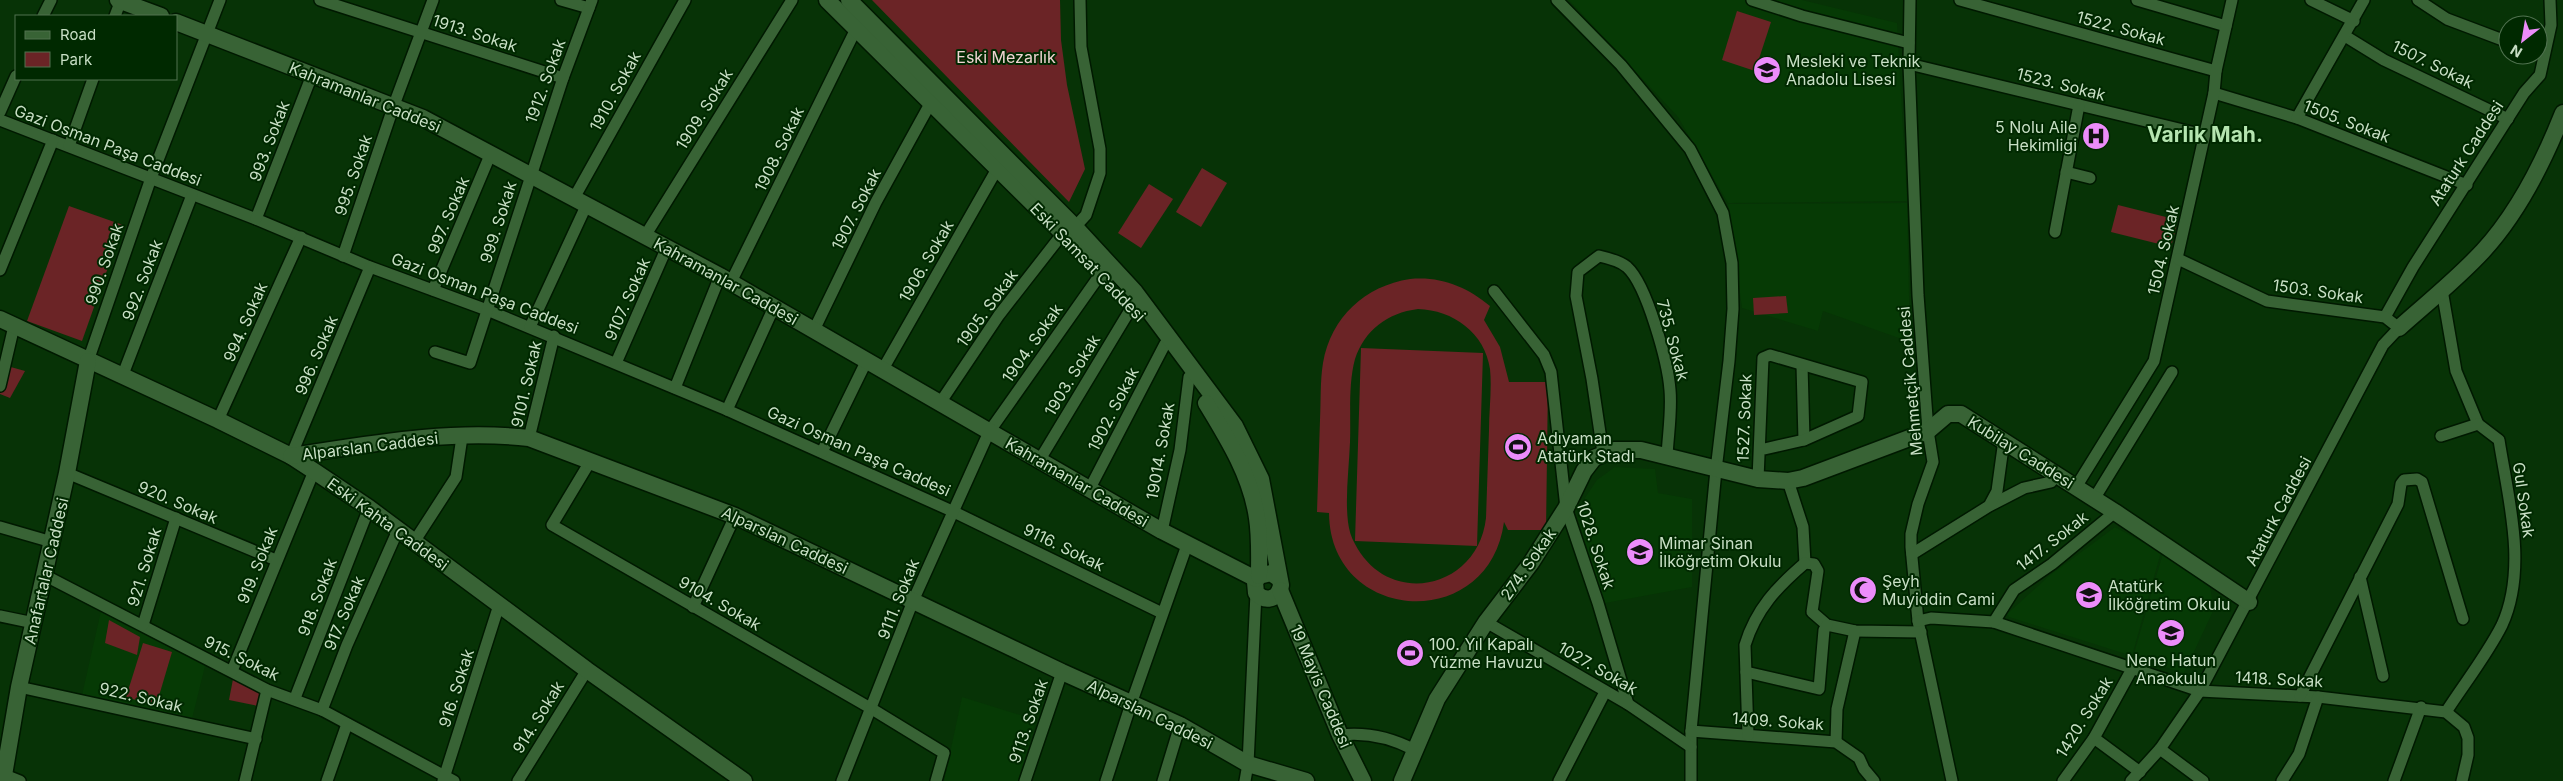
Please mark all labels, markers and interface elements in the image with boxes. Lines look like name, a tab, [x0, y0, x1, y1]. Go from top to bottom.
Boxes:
street label: 1522. Sokak	[2074, 7, 2168, 50]
street label: 1913. Sokak	[430, 10, 520, 56]
legend	[15, 15, 178, 80]
north arrow	[2498, 15, 2548, 65]
text: Road	[60, 25, 96, 44]
street label: 1912. Sokak	[521, 36, 570, 126]
street label: 1507. Sokak	[2389, 36, 2477, 92]
text: N	[2507, 42, 2525, 62]
street label: 1910. Sokak	[585, 47, 645, 134]
park label: Eski Mezarlık	[956, 47, 1056, 67]
text: Park	[60, 50, 93, 69]
place label: Mesleki ve Teknik Anadolu Lisesi	[1786, 51, 1921, 89]
school or university icon: Mesleki ve Teknik Anadolu Lisesi	[1752, 55, 1782, 85]
street label: Kahramanlar Caddesi	[286, 57, 444, 137]
street label: 1523. Sokak	[2014, 63, 2108, 105]
street label: 1909. Sokak	[671, 65, 737, 153]
street label: 1505. Sokak	[2301, 95, 2393, 147]
street label: Ataturk Caddesi	[2425, 97, 2507, 209]
street label: 993. Sokak	[244, 98, 294, 184]
street label: Gazi Osman Paşa Caddesi	[12, 100, 204, 190]
street label: 1908. Sokak	[750, 103, 808, 195]
place label: 5 Nolu Aile Hekimligi	[1995, 117, 2077, 155]
hospital icon: 5 Nolu Aile Hekimligi	[2081, 121, 2111, 151]
district label: Varlık Mah.	[2147, 122, 2263, 147]
street label: 995. Sokak	[330, 132, 376, 218]
street label: 1907. Sokak	[827, 165, 885, 253]
street label: 997. Sokak	[423, 173, 473, 257]
street label: 999. Sokak	[475, 178, 521, 265]
street label: Eski Samsat Caddesi	[1026, 198, 1150, 326]
street label: 1504. Sokak	[2143, 203, 2183, 297]
street label: 1906. Sokak	[894, 216, 958, 306]
street label: 990. Sokak	[81, 220, 127, 307]
street label: Kahramanlar Caddesi	[650, 233, 802, 329]
street label: 992. Sokak	[117, 236, 167, 323]
street label: Gazi Osman Paşa Caddesi	[389, 248, 581, 338]
street label: 9107. Sokak	[600, 254, 654, 344]
street label: 1905. Sokak	[952, 265, 1022, 351]
street label: 1503. Sokak	[2271, 275, 2365, 307]
street label: 994. Sokak	[219, 279, 272, 365]
street label: 735. Sokak	[1653, 297, 1694, 383]
street label: 1904. Sokak	[997, 299, 1067, 386]
street label: Mehmetçik Caddesi	[1894, 305, 1926, 457]
street label: 996. Sokak	[290, 312, 342, 398]
street label: 1903. Sokak	[1040, 330, 1104, 419]
street label: 9101. Sokak	[506, 338, 546, 429]
street label: 1902. Sokak	[1083, 363, 1143, 454]
street label: 1527. Sokak	[1732, 373, 1756, 463]
street label: Gazi Osman Paşa Caddesi	[764, 401, 954, 501]
street label: 19014. Sokak	[1142, 401, 1178, 501]
street label: Kubilay Caddesi	[1964, 411, 2078, 493]
street label: Alparslan Caddesi	[301, 428, 439, 464]
place label: Adıyaman Atatürk Stadı	[1537, 428, 1635, 466]
sports icon: Adıyaman Atatürk Stadı	[1503, 432, 1533, 462]
street label: Kahramanlar Caddesi	[1002, 433, 1152, 531]
street label: Ataturk Caddesi	[2241, 453, 2315, 569]
street label: Gul Sokak	[2509, 461, 2539, 539]
street label: Eski Kahta Caddesi	[323, 473, 453, 575]
street label: 920. Sokak	[135, 476, 221, 528]
street label: Anafartalar Caddesi	[19, 496, 73, 646]
street label: 1028. Sokak	[1572, 498, 1620, 592]
street label: Alparslan Caddesi	[719, 502, 851, 578]
street label: 1417. Sokak	[2012, 507, 2092, 575]
street label: 9116. Sokak	[1020, 519, 1108, 575]
street label: 919. Sokak	[232, 523, 282, 607]
street label: 274. Sokak	[1496, 524, 1560, 604]
street label: 921. Sokak	[122, 525, 166, 609]
place label: Mimar Sinan İlköğretim Okulu	[1659, 533, 1782, 571]
school or university icon: Mimar Sinan İlköğretim Okulu	[1625, 537, 1655, 567]
street label: 918. Sokak	[293, 555, 341, 639]
street label: 9111. Sokak	[873, 556, 923, 642]
street label: 9104. Sokak	[675, 571, 765, 635]
place label: Şeyh Muyiddin Cami	[1882, 571, 1995, 609]
street label: 917. Sokak	[319, 573, 369, 653]
mosque icon: Şeyh Muyiddin Cami	[1848, 575, 1878, 605]
place label: Atatürk İlköğretim Okulu	[2108, 576, 2231, 614]
school or university icon: Atatürk İlköğretim Okulu	[2074, 580, 2104, 610]
school or university icon: Nene Hatun Anaokulu	[2156, 618, 2186, 648]
street label: 19 Mayis Caddesi	[1286, 621, 1356, 751]
street label: 915. Sokak	[201, 631, 283, 685]
place label: 100. Yıl Kapalı Yüzme Havuzu	[1429, 634, 1543, 672]
street label: 1027. Sokak	[1554, 637, 1642, 699]
sports icon: 100. Yıl Kapalı Yüzme Havuzu	[1395, 638, 1425, 668]
street label: 916. Sokak	[434, 646, 478, 730]
place label: Nene Hatun Anaokulu	[2126, 650, 2216, 688]
street label: 1418. Sokak	[2234, 667, 2324, 691]
street label: 1420. Sokak	[2051, 673, 2117, 761]
street label: Alparslan Caddesi	[1084, 675, 1216, 753]
street label: 9113. Sokak	[1004, 676, 1052, 766]
street label: 914. Sokak	[508, 677, 568, 757]
street label: 922. Sokak	[97, 678, 185, 716]
street label: 1409. Sokak	[1731, 708, 1825, 734]

